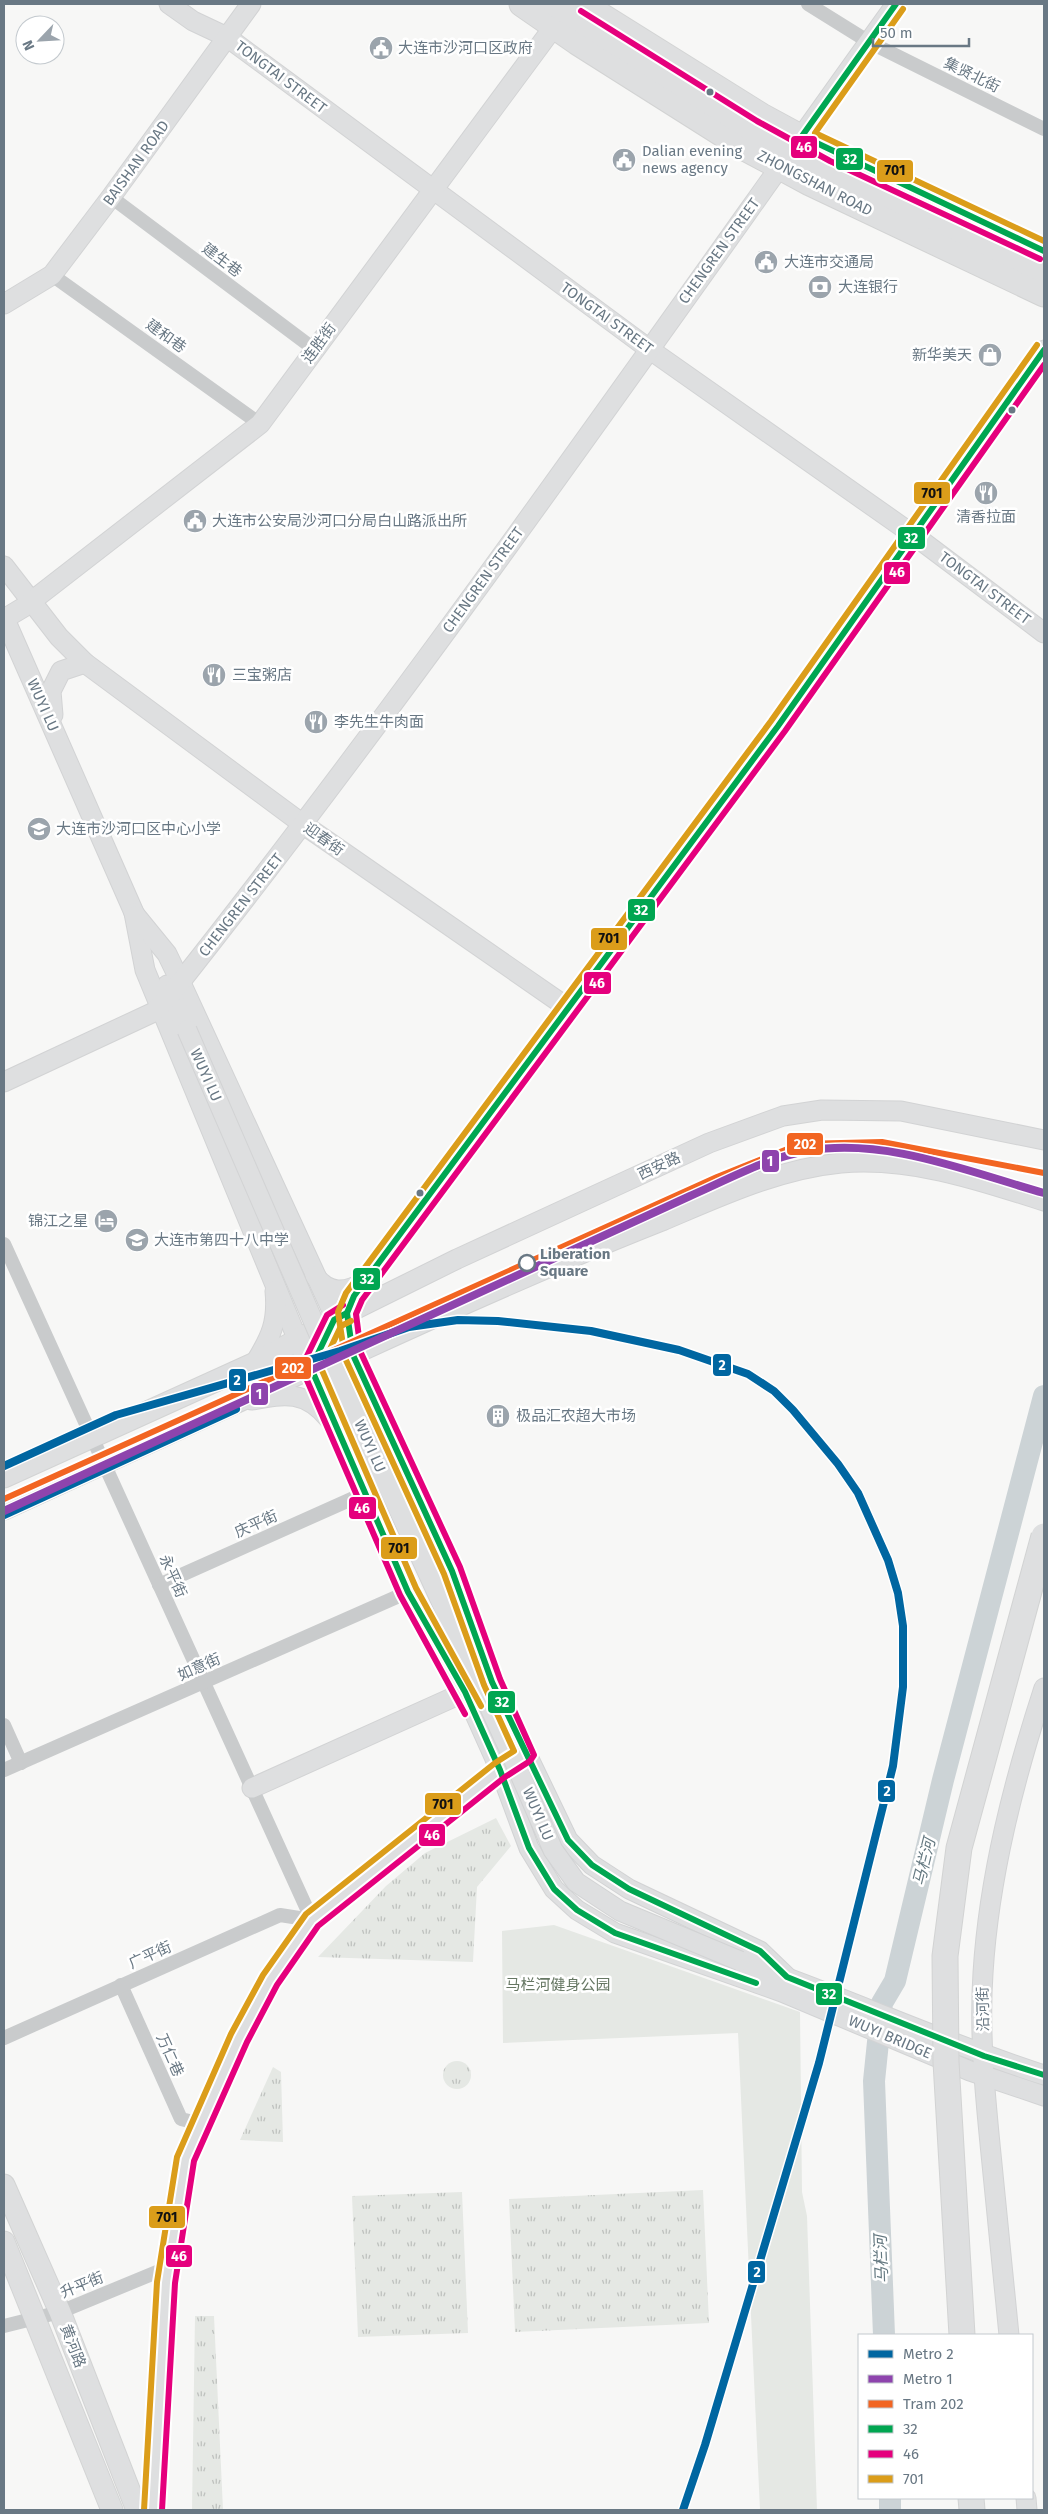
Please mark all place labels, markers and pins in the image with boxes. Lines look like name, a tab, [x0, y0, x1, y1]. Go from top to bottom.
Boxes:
public building icon: 大连市沙河口区政府	[368, 35, 394, 61]
place label: 大连市沙河口区政府	[398, 39, 533, 57]
unlabelled marker	[705, 87, 715, 97]
place label: Dalian evening news agency	[642, 142, 742, 177]
public building icon: Dalian evening news agency	[611, 147, 637, 173]
public building icon: 大连市交通局	[753, 249, 779, 275]
place label: 大连市交通局	[784, 253, 874, 271]
bank icon: 大连银行	[807, 274, 833, 300]
place label: 大连银行	[838, 278, 898, 296]
shop icon: 新华美天	[977, 342, 1003, 368]
place label: 新华美天	[912, 346, 972, 364]
unlabelled marker	[1007, 405, 1017, 415]
restaurant icon: 清香拉面	[973, 480, 999, 506]
public building icon: 大连市公安局沙河口分局白山路派出所	[182, 508, 208, 534]
place label: 清香拉面	[956, 508, 1016, 526]
place label: 大连市公安局沙河口分局白山路派出所	[212, 512, 467, 530]
restaurant icon: 三宝粥店	[201, 662, 227, 688]
place label: 三宝粥店	[232, 666, 292, 684]
restaurant icon: 李先生牛肉面	[303, 709, 329, 735]
place label: 李先生牛肉面	[334, 713, 424, 731]
school or university icon: 大连市沙河口区中心小学	[26, 816, 52, 842]
place label: 大连市沙河口区中心小学	[56, 820, 221, 838]
unlabelled marker	[415, 1188, 425, 1198]
hotel icon: 锦江之星	[93, 1208, 119, 1234]
place label: 锦江之星	[28, 1212, 88, 1230]
school or university icon: 大连市第四十八中学	[124, 1227, 150, 1253]
place label: 大连市第四十八中学	[154, 1231, 289, 1249]
place label: Liberation Square	[540, 1245, 610, 1280]
marker: Liberation Square	[518, 1254, 536, 1272]
building icon: 极品汇农超大市场	[485, 1403, 511, 1429]
place label: 极品汇农超大市场	[516, 1407, 636, 1425]

